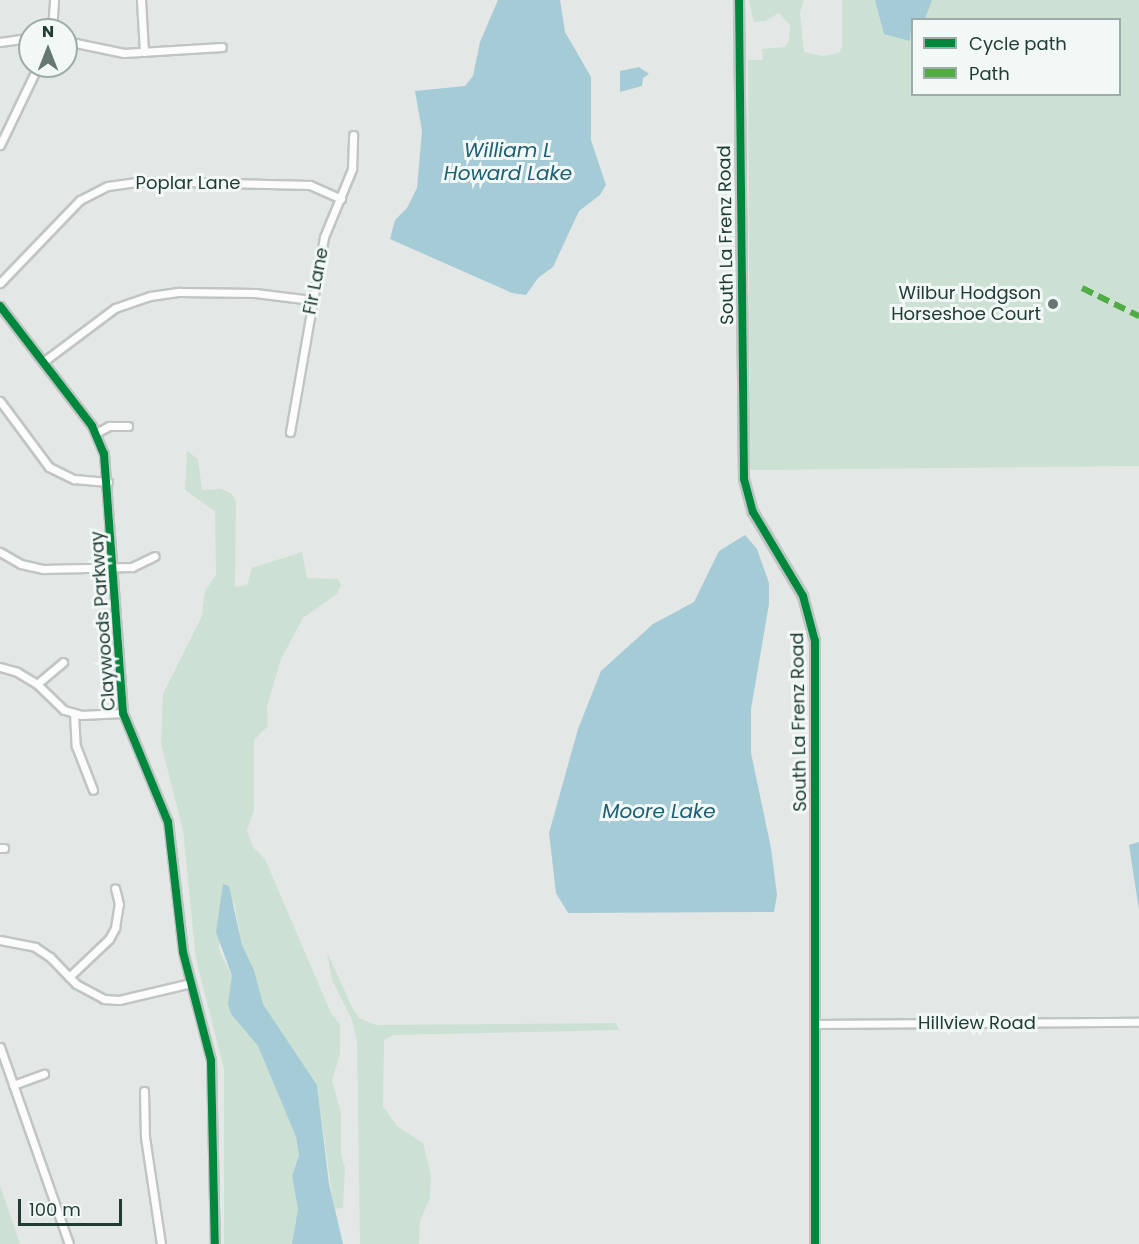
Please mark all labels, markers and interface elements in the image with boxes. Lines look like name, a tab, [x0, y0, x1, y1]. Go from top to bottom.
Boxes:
north arrow	[18, 18, 78, 78]
legend	[911, 18, 1121, 96]
text: N	[42, 20, 54, 43]
text: Cycle path	[969, 31, 1067, 56]
text: Path	[969, 61, 1010, 86]
water label: William L Howard Lake	[444, 139, 572, 186]
street label: South La Frenz Road	[714, 145, 738, 325]
street label: Poplar Lane	[136, 172, 240, 194]
street label: Fir Lane	[299, 246, 333, 316]
place label: Wilbur Hodgson Horseshoe Court	[891, 283, 1041, 326]
marker: Wilbur Hodgson Horseshoe Court	[1046, 297, 1060, 311]
street label: Claywoods Parkway	[86, 530, 120, 712]
street label: South La Frenz Road	[787, 632, 811, 812]
water label: Moore Lake	[602, 799, 716, 823]
street label: Hillview Road	[918, 1012, 1036, 1034]
scale bar	[21, 1187, 124, 1225]
text: 100 m	[29, 1197, 81, 1222]

